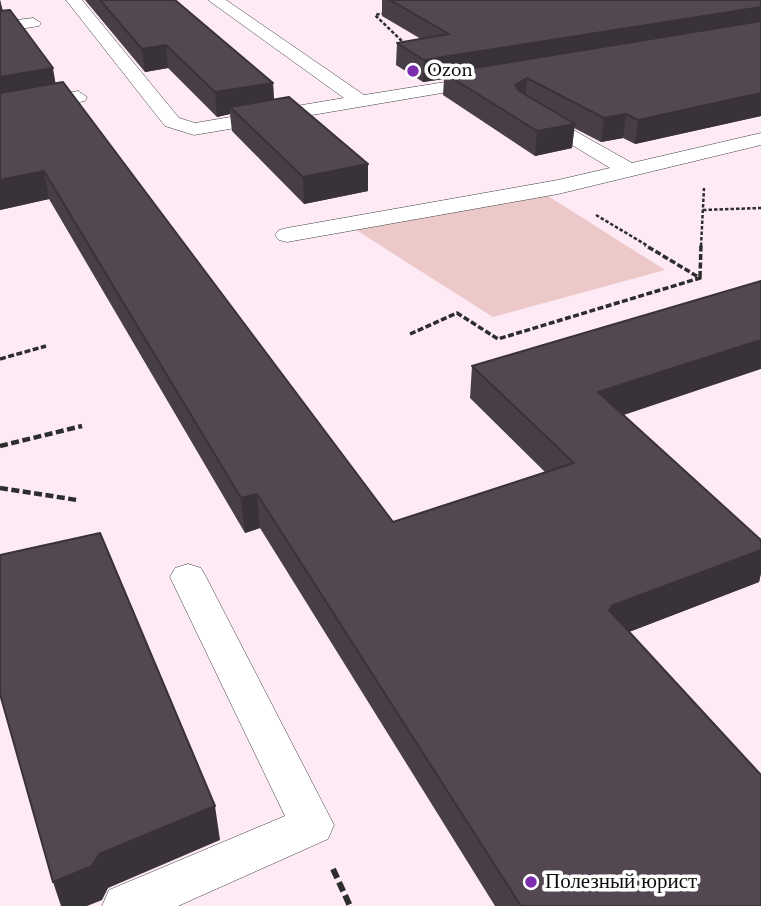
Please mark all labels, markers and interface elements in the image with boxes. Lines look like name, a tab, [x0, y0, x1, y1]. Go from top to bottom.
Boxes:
place label: Ozon	[427, 61, 472, 81]
marker: Ozon	[405, 63, 421, 79]
place label: Полезный юрист	[545, 869, 697, 895]
marker: Полезный юрист	[523, 874, 539, 890]

